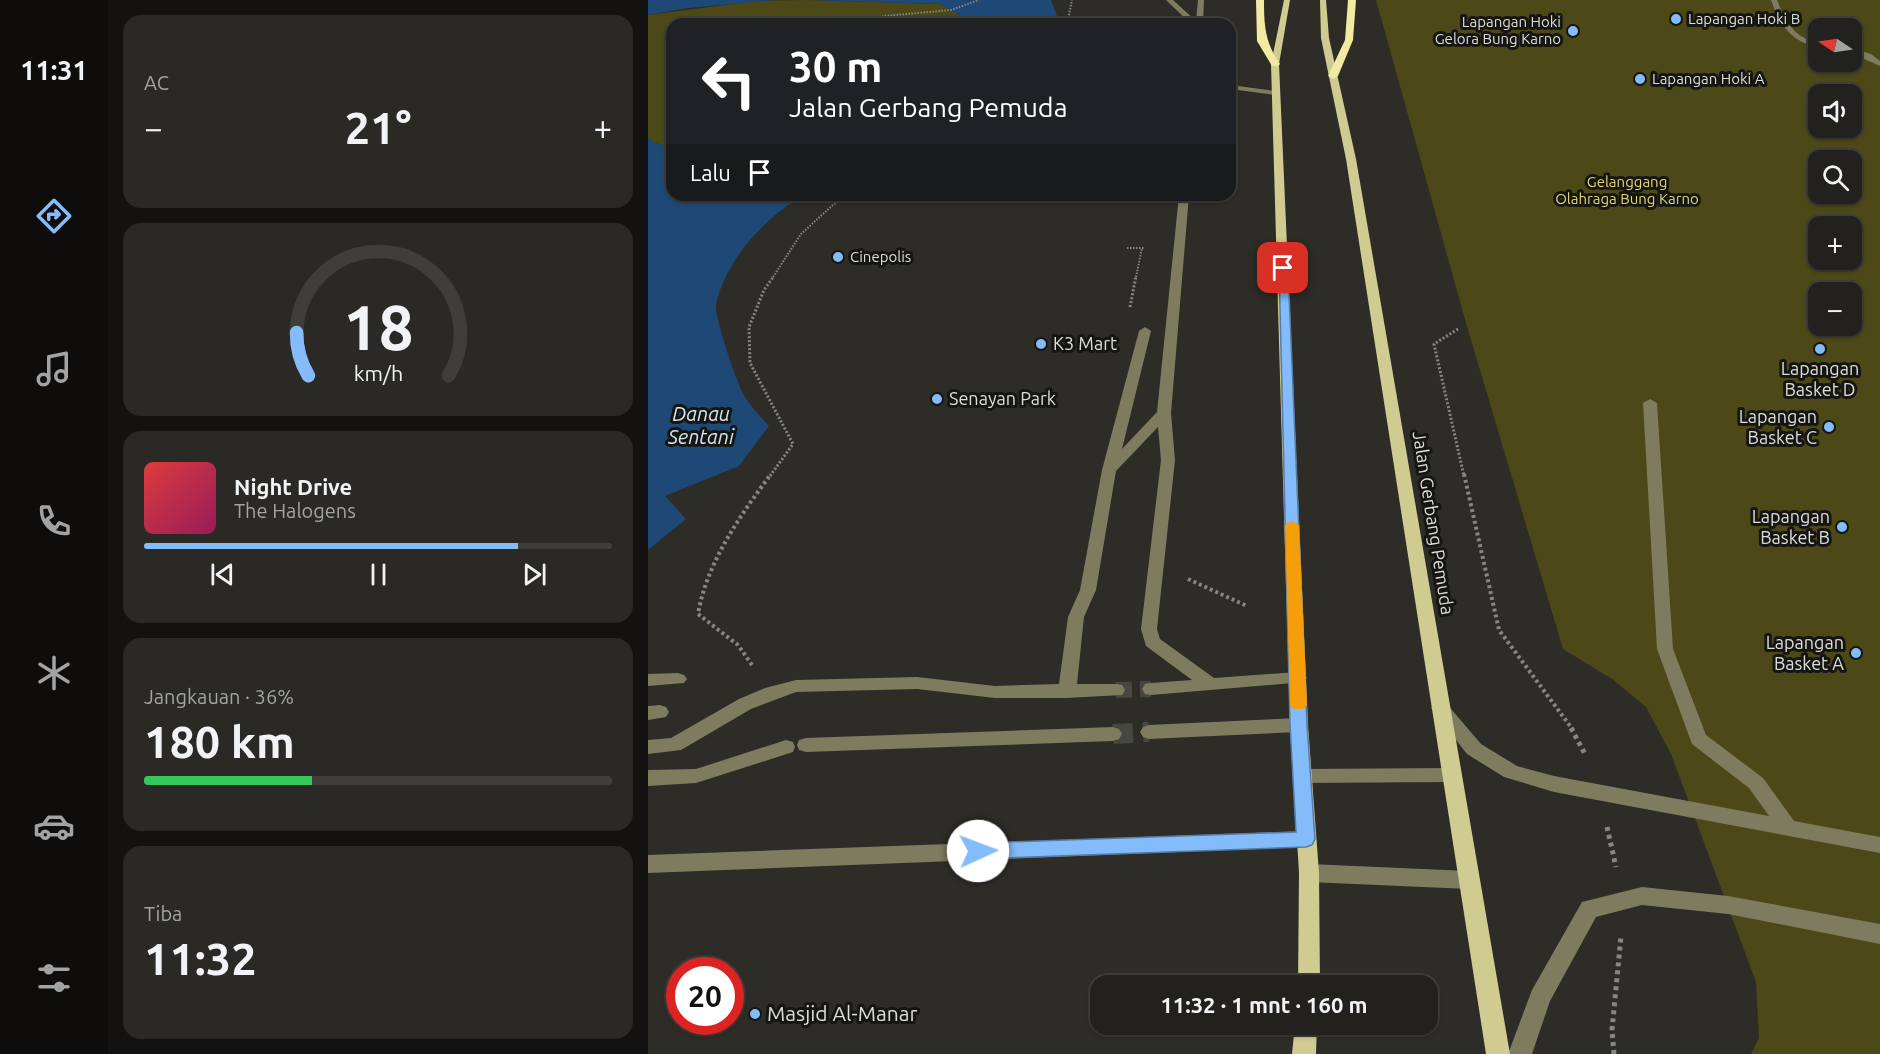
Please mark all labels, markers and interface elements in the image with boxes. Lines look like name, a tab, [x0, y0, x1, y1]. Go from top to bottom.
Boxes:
place label: Lapangan Hoki B	[1688, 10, 1800, 27]
marker: Lapangan Hoki B	[1669, 12, 1683, 26]
place label: Lapangan Hoki Gelora Bung Karno	[1435, 13, 1561, 47]
north arrow	[1808, 18, 1862, 72]
map controls	[1808, 18, 1862, 336]
marker: Lapangan Hoki Gelora Bung Karno	[1566, 24, 1580, 38]
icon: left	[690, 42, 768, 120]
text: 30 m	[789, 43, 883, 90]
text: 11:31	[20, 55, 88, 85]
place label: Lapangan Hoki A	[1652, 70, 1765, 87]
text: AC	[144, 71, 169, 94]
marker: Lapangan Hoki A	[1633, 72, 1647, 86]
button: sound	[1808, 84, 1862, 138]
text: Jalan Gerbang Pemuda	[789, 92, 1068, 122]
text: 21°	[345, 102, 411, 153]
text: −	[144, 109, 163, 146]
text: +	[593, 109, 612, 146]
button: search	[1808, 150, 1862, 204]
icon: arrive	[743, 156, 776, 189]
text: Lalu	[690, 160, 731, 185]
park label: Gelanggang Olahraga Bung Karno	[1555, 173, 1699, 207]
icon: directions	[33, 195, 75, 237]
button: +	[1808, 216, 1862, 270]
pin	[1257, 242, 1308, 293]
place label: Cinepolis	[850, 248, 911, 265]
marker: Cinepolis	[831, 250, 845, 264]
icon: arrive	[1266, 251, 1299, 284]
button: −	[1808, 282, 1862, 336]
text: 18	[343, 292, 413, 362]
place label: K3 Mart	[1053, 333, 1117, 353]
marker: K3 Mart	[1034, 337, 1048, 351]
marker: Lapangan Basket D	[1813, 342, 1827, 356]
icon: music	[33, 348, 75, 390]
place label: Lapangan Basket D	[1781, 358, 1859, 399]
text: km/h	[353, 362, 403, 386]
place label: Senayan Park	[949, 388, 1056, 408]
marker: Senayan Park	[930, 392, 944, 406]
water label: Danau Sentani	[667, 402, 735, 448]
place label: Lapangan Basket C	[1739, 406, 1817, 447]
marker: Lapangan Basket C	[1822, 420, 1836, 434]
street label: Jalan Gerbang Pemuda	[1410, 430, 1458, 616]
text: Night Drive	[234, 474, 352, 499]
text: The Halogens	[234, 499, 356, 522]
icon: phone	[33, 500, 75, 542]
place label: Lapangan Basket B	[1752, 506, 1830, 547]
marker: Lapangan Basket B	[1835, 520, 1849, 534]
icon: previous	[206, 558, 239, 591]
icon: pause	[362, 558, 395, 591]
icon: next	[518, 558, 551, 591]
place label: Lapangan Basket A	[1766, 632, 1844, 673]
marker: Lapangan Basket A	[1849, 646, 1863, 660]
icon: climate	[33, 652, 75, 694]
text: Jangkauan · 36%	[144, 685, 294, 708]
text: 180 km	[144, 716, 295, 767]
icon: car	[33, 805, 75, 847]
position arrow	[946, 819, 1010, 883]
text: Tiba	[144, 902, 182, 925]
text: 11:32	[144, 933, 257, 984]
icon: filters	[33, 957, 75, 999]
speed limit sign: 20	[666, 957, 744, 1035]
text: 11:32 · 1 mnt · 160 m	[1160, 992, 1368, 1017]
place label: Masjid Al-Manar	[767, 1001, 918, 1025]
marker: Masjid Al-Manar	[748, 1007, 762, 1021]

